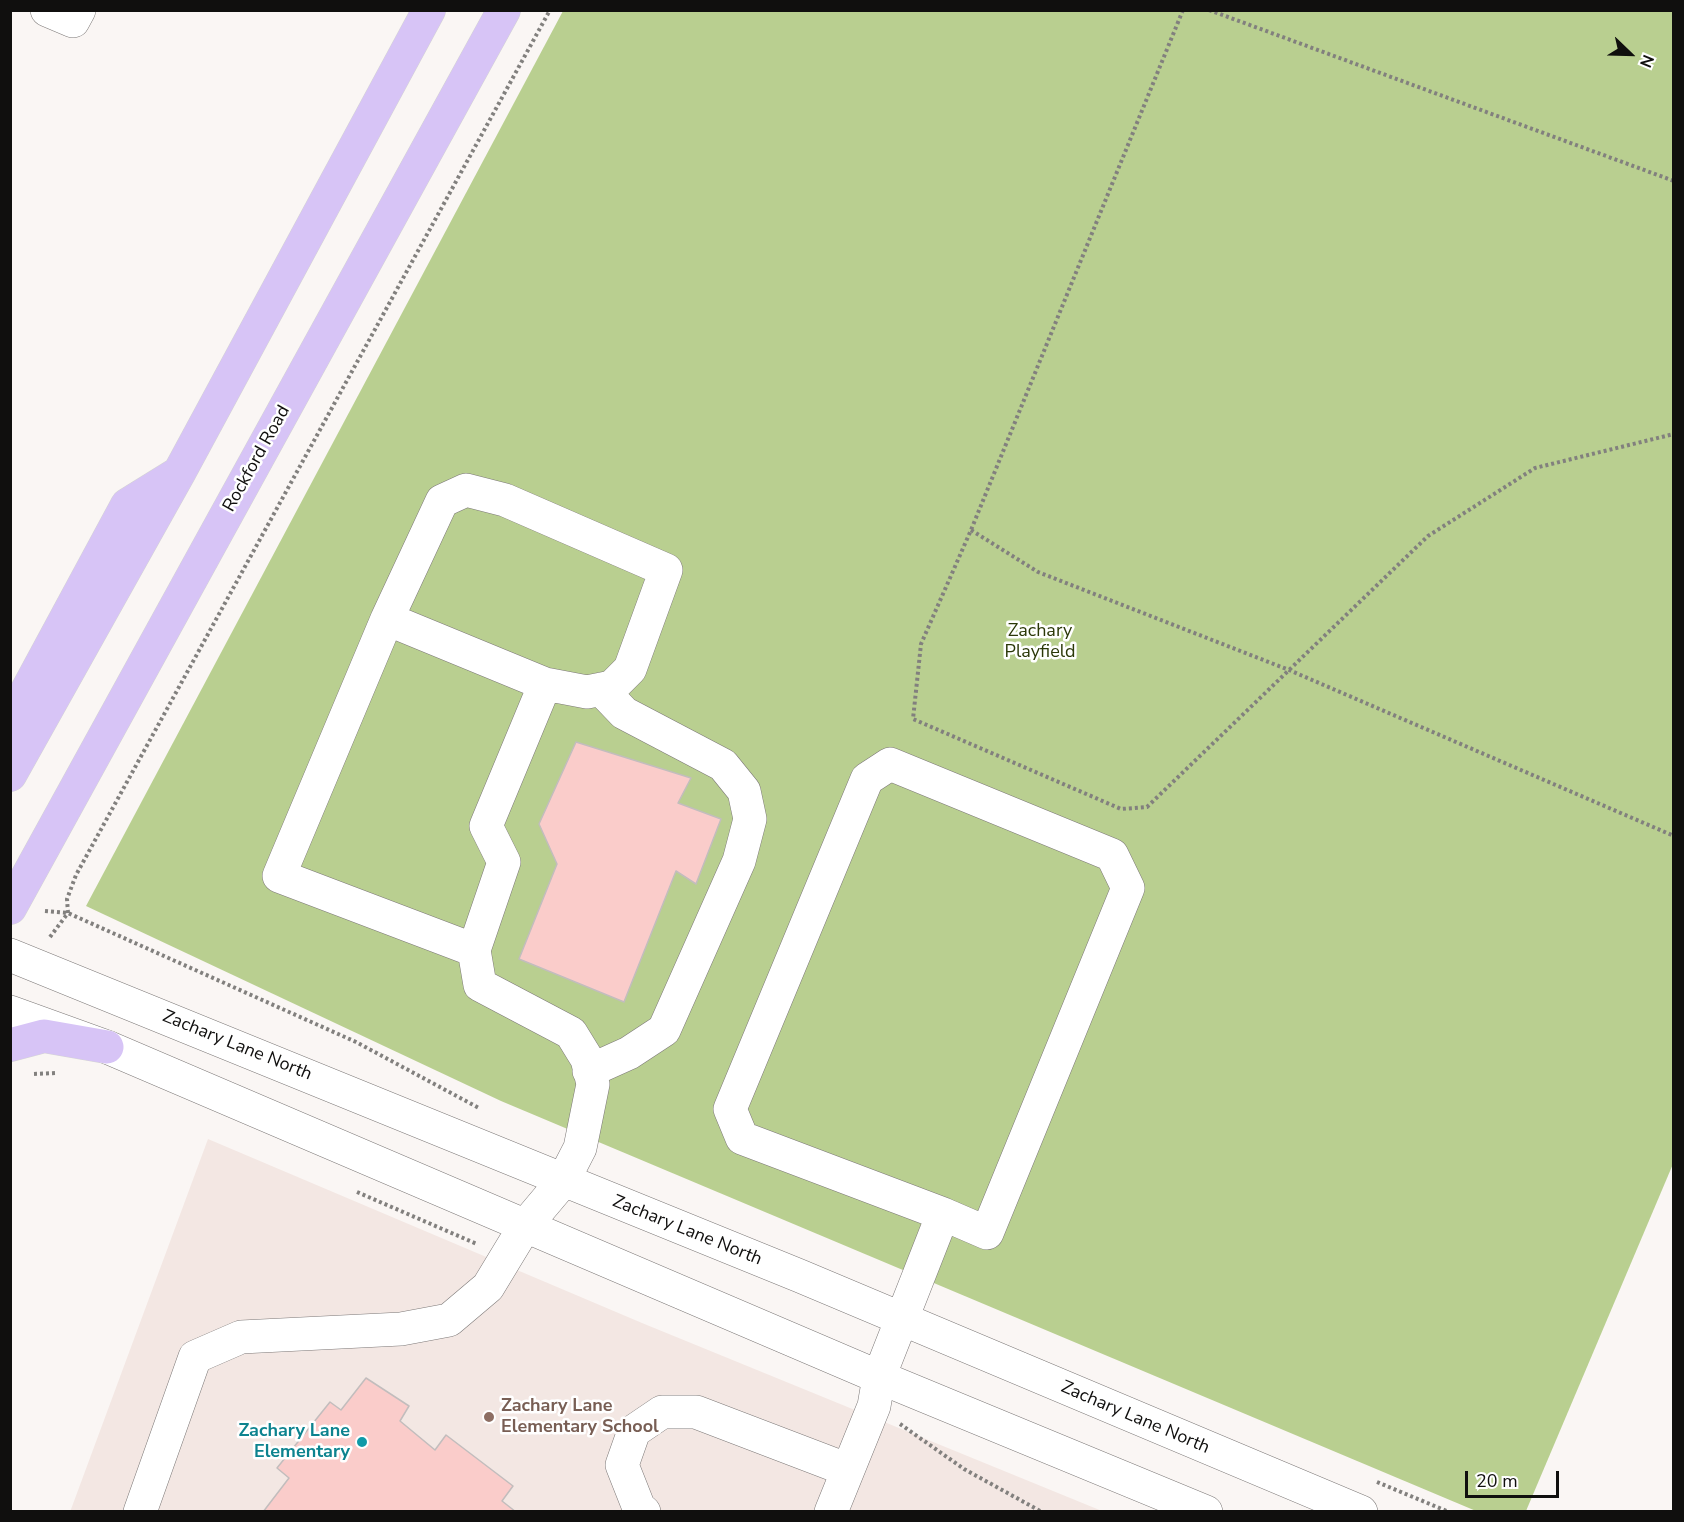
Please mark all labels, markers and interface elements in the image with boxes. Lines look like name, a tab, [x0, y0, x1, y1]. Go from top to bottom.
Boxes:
north arrow	[1600, 24, 1660, 84]
text: N	[1634, 51, 1659, 71]
street label: Rockford Road	[219, 402, 295, 516]
park label: Zachary Playfield	[1005, 621, 1075, 664]
street label: Zachary Lane North	[159, 1006, 315, 1086]
street label: Zachary Lane North	[609, 1191, 765, 1271]
street label: Zachary Lane North	[1057, 1377, 1213, 1459]
place label: Zachary Lane Elementary School	[501, 1396, 659, 1438]
marker: Zachary Lane Elementary School	[482, 1410, 496, 1424]
place label: Zachary Lane Elementary	[238, 1421, 350, 1464]
marker: Zachary Lane Elementary	[355, 1435, 369, 1449]
scale bar	[1468, 1459, 1562, 1497]
text: 20 m	[1476, 1469, 1518, 1493]

